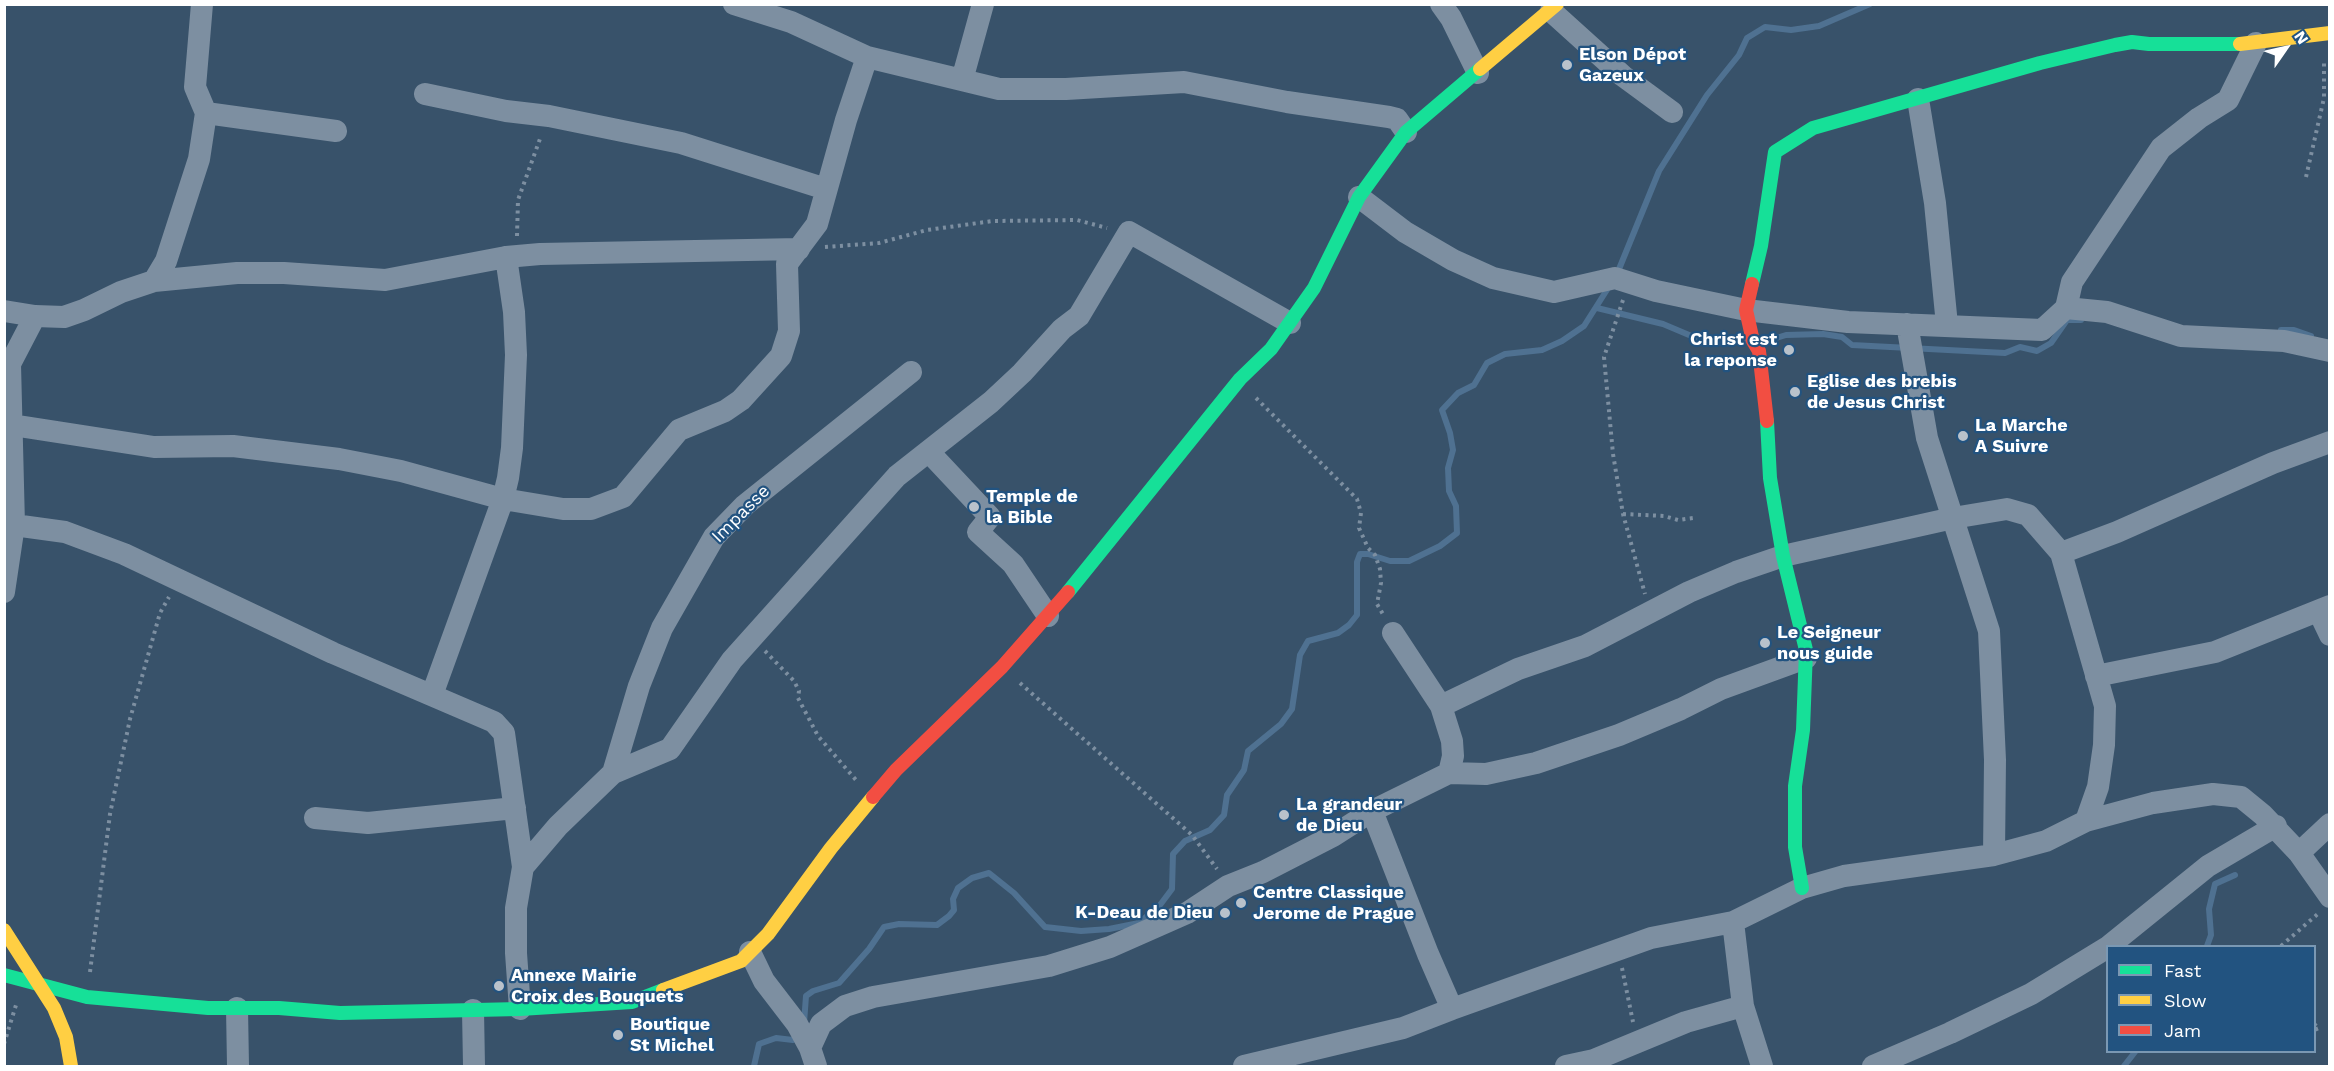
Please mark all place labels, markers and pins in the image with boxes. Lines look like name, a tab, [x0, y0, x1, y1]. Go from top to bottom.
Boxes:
place label: Elson Dépot Gazeux	[1579, 44, 1686, 86]
marker: Elson Dépot Gazeux	[1560, 58, 1574, 72]
place label: Christ est la reponse	[1684, 329, 1777, 372]
marker: Christ est la reponse	[1782, 343, 1796, 357]
place label: Eglise des brebis de Jesus Christ	[1807, 371, 1957, 413]
marker: Eglise des brebis de Jesus Christ	[1788, 385, 1802, 399]
place label: La Marche A Suivre	[1975, 415, 2068, 458]
marker: La Marche A Suivre	[1956, 429, 1970, 443]
place label: Temple de la Bible	[986, 486, 1078, 528]
marker: Temple de la Bible	[967, 500, 981, 514]
place label: Le Seigneur nous guide	[1777, 622, 1881, 664]
marker: Le Seigneur nous guide	[1758, 636, 1772, 650]
place label: La grandeur de Dieu	[1296, 794, 1402, 836]
marker: La grandeur de Dieu	[1277, 808, 1291, 822]
place label: Centre Classique Jerome de Prague	[1253, 882, 1414, 924]
marker: Centre Classique Jerome de Prague	[1234, 896, 1248, 910]
place label: K-Deau de Dieu	[1075, 902, 1213, 924]
marker: K-Deau de Dieu	[1218, 906, 1232, 920]
place label: Annexe Mairie Croix des Bouquets	[511, 965, 684, 1008]
marker: Annexe Mairie Croix des Bouquets	[492, 979, 506, 993]
place label: Boutique St Michel	[630, 1014, 714, 1056]
marker: Boutique St Michel	[611, 1028, 625, 1042]

